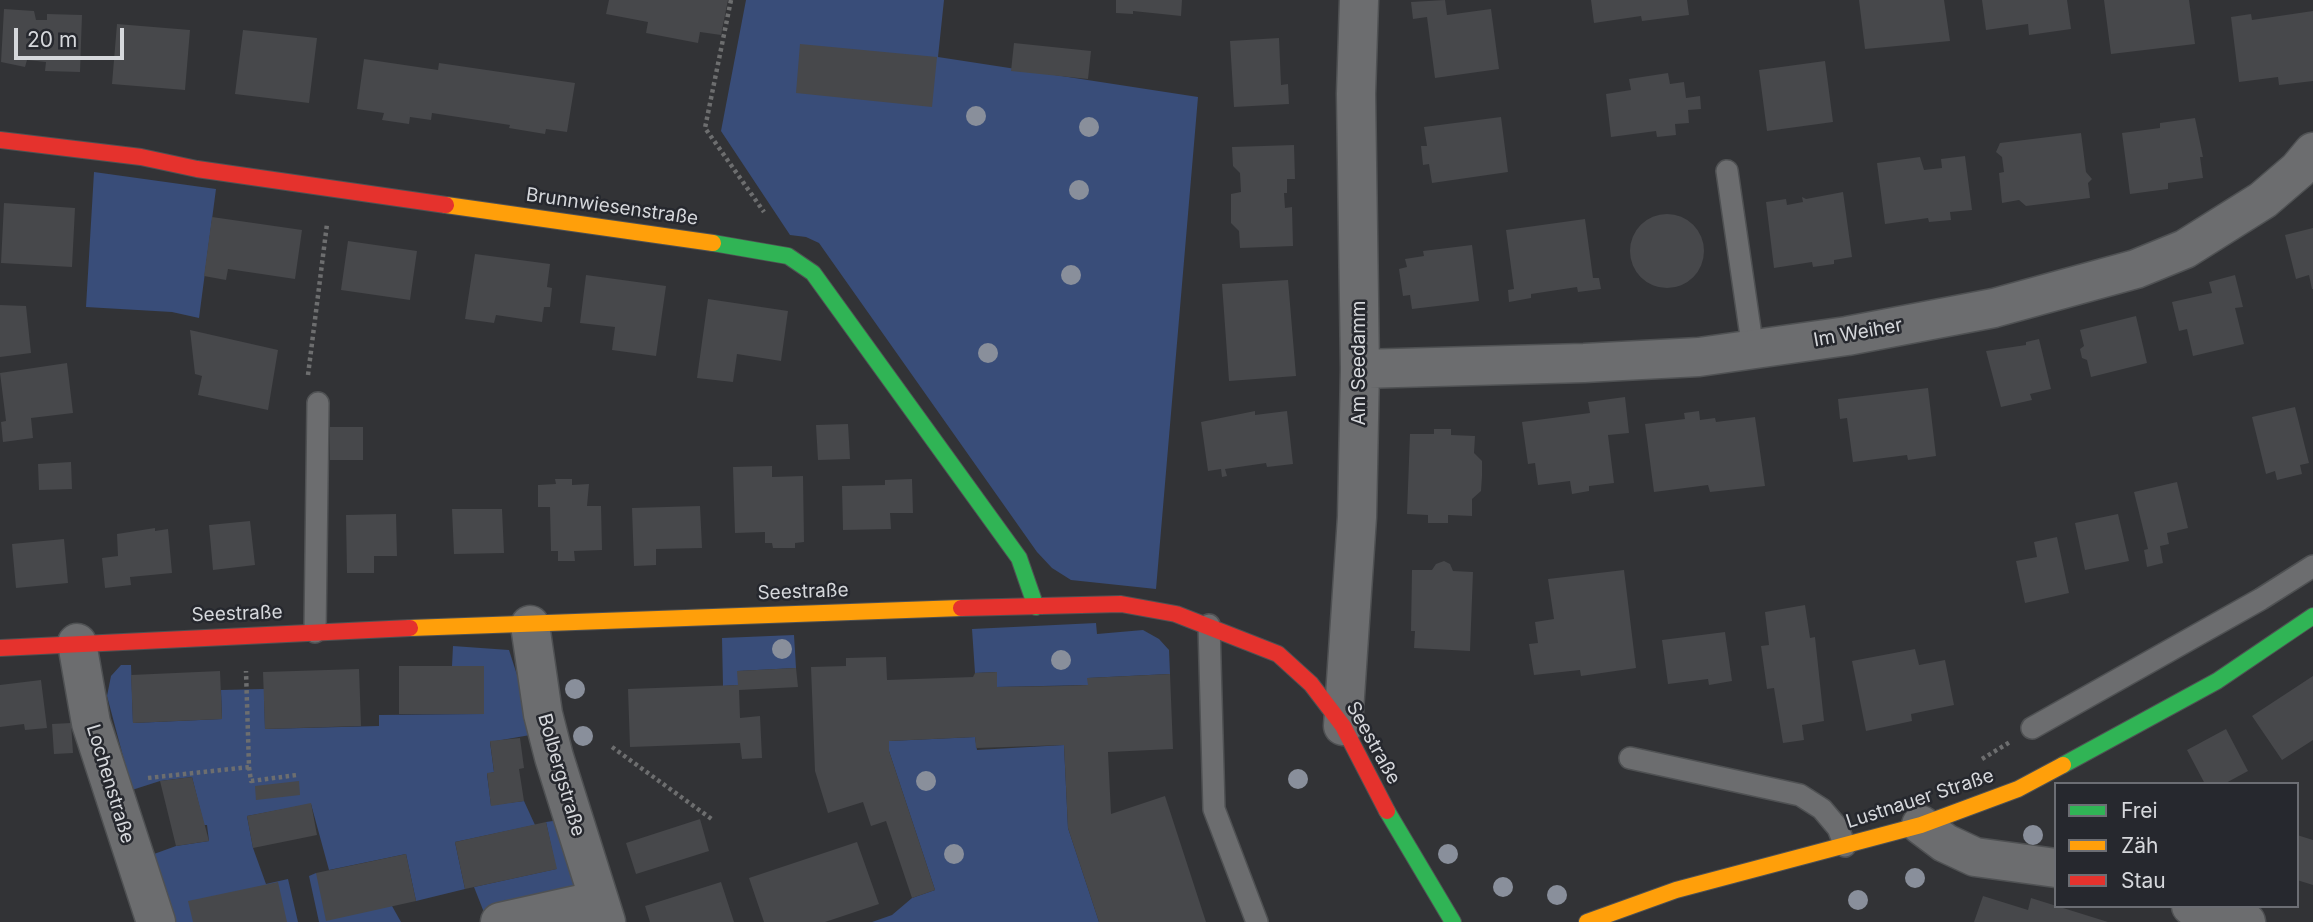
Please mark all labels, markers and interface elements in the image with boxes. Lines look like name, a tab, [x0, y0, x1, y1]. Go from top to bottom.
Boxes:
scale bar	[18, 14, 128, 58]
text: 20 m	[27, 27, 77, 52]
street label: Brunnwiesenstraße	[524, 184, 700, 230]
street label: Am Seedamm	[1348, 300, 1370, 426]
street label: Im Weiher	[1812, 314, 1904, 352]
street label: Seestraße	[757, 579, 849, 605]
street label: Seestraße	[191, 601, 283, 627]
street label: Seestraße	[1341, 698, 1405, 788]
street label: Bolbergstraße	[533, 711, 589, 839]
street label: Lochenstraße	[81, 722, 139, 846]
street label: Lustnauer Straße	[1843, 764, 1997, 834]
legend	[2054, 782, 2299, 908]
text: Frei	[2121, 798, 2158, 823]
text: Zäh	[2121, 833, 2158, 858]
text: Stau	[2121, 868, 2166, 893]

